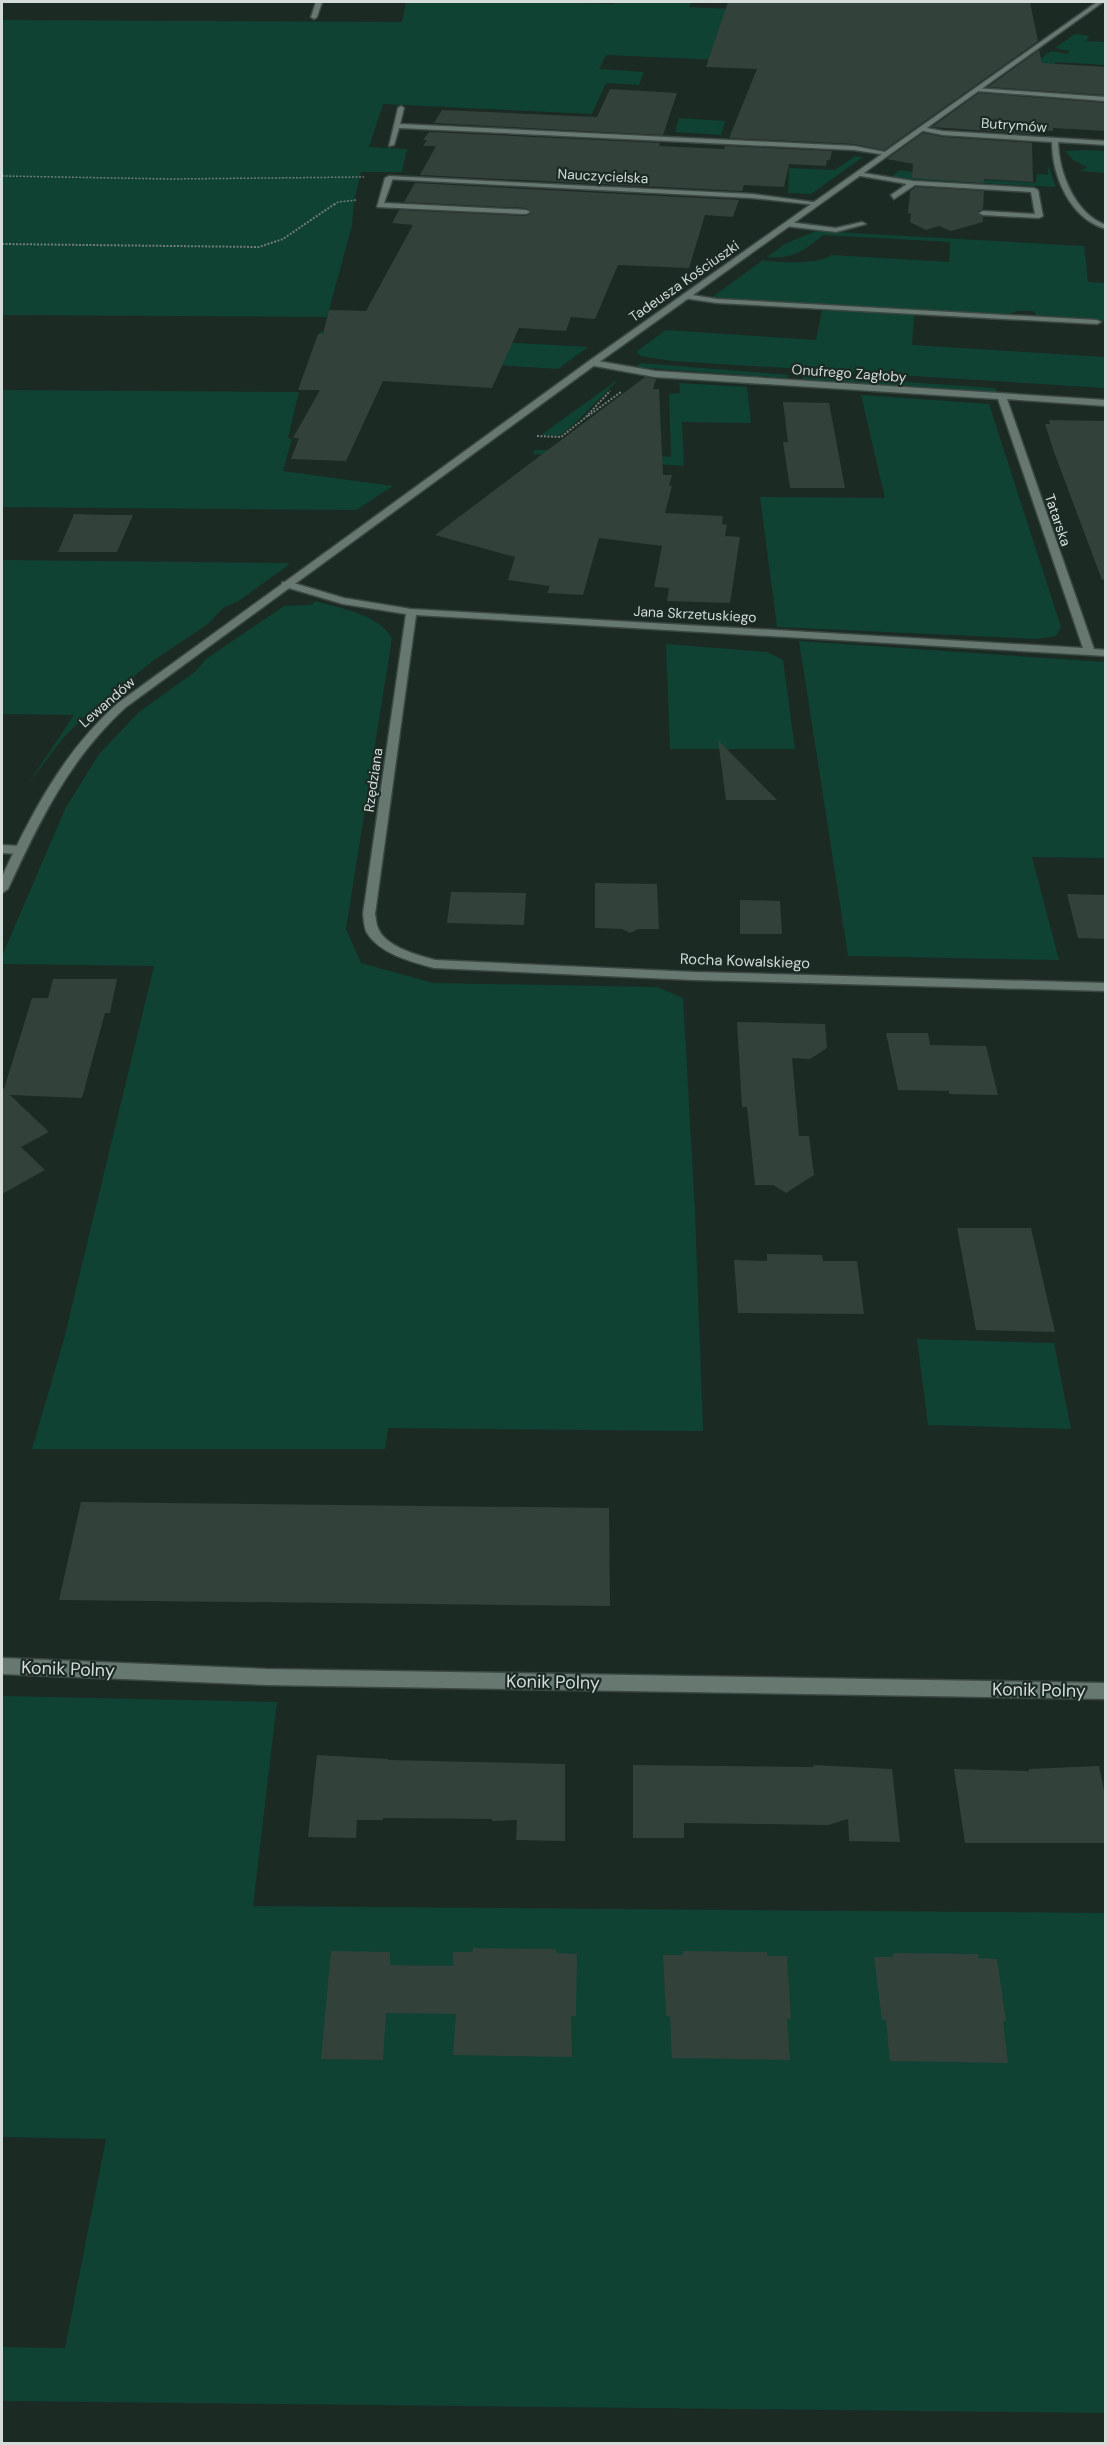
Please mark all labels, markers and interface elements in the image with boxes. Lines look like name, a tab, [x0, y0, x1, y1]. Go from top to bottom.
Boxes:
street label: Butrymów	[980, 114, 1048, 136]
street label: Nauczycielska	[557, 165, 649, 187]
street label: Tadeusza Kościuszki	[625, 236, 743, 326]
street label: Onufrego Zagłoby	[791, 360, 907, 386]
street label: Tatarska	[1041, 491, 1075, 549]
street label: Jana Skrzetuskiego	[633, 602, 757, 626]
street label: Lewandów	[75, 673, 139, 731]
street label: Rzędziana	[360, 747, 386, 813]
street label: Rocha Kowalskiego	[679, 949, 811, 973]
street label: Konik Polny	[21, 1655, 115, 1683]
street label: Konik Polny	[506, 1669, 600, 1695]
street label: Konik Polny	[992, 1677, 1086, 1703]

